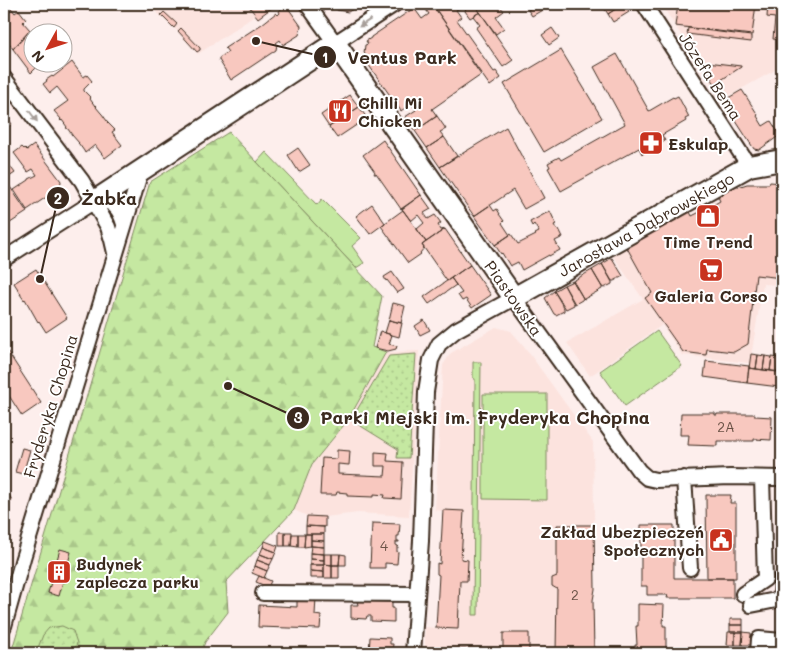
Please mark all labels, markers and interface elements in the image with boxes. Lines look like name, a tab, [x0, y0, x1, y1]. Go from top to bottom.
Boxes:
one-way arrow	[358, 18, 372, 28]
north arrow	[22, 22, 72, 72]
street label: Józefa Bema	[675, 28, 747, 124]
callout: Ventus Park	[312, 41, 467, 74]
text: Ventus Park	[347, 45, 457, 69]
text: N	[27, 46, 48, 67]
text: 1	[322, 47, 328, 67]
place label: Chilli Mi Chicken	[358, 92, 423, 131]
restaurant icon: Chilli Mi Chicken	[327, 98, 353, 124]
one-way arrow	[28, 109, 39, 122]
pharmacy icon: Eskulap	[638, 130, 664, 156]
place label: Eskulap	[668, 133, 728, 154]
street label: Jarosława Dąbrowskiego	[555, 167, 737, 281]
callout: Żabka	[46, 182, 147, 215]
text: Żabka	[81, 186, 137, 210]
text: 2	[54, 188, 62, 208]
shop icon: Time Trend	[695, 203, 721, 229]
place label: Time Trend	[663, 231, 753, 252]
street label: Piastowska	[480, 256, 548, 340]
supermarket icon: Galeria Corso	[698, 257, 724, 283]
place label: Galeria Corso	[654, 285, 768, 306]
street label: Fryderyka Chopina	[18, 332, 82, 480]
callout: Parki Miejski im. Fryderyka Chopina	[286, 402, 660, 435]
text: Parki Miejski im. Fryderyka Chopina	[320, 405, 650, 429]
text: 3	[293, 407, 303, 427]
house number: 2A	[717, 417, 735, 436]
place label: Zakład Ubezpieczeń Społecznych	[540, 521, 704, 560]
public building icon: Zakład Ubezpieczeń Społecznych	[708, 527, 734, 553]
house number: 4	[380, 536, 389, 555]
place label: Budynek zaplecza parku	[76, 553, 199, 592]
building icon: Budynek zaplecza parku	[46, 559, 72, 585]
house number: 2	[571, 585, 579, 604]

